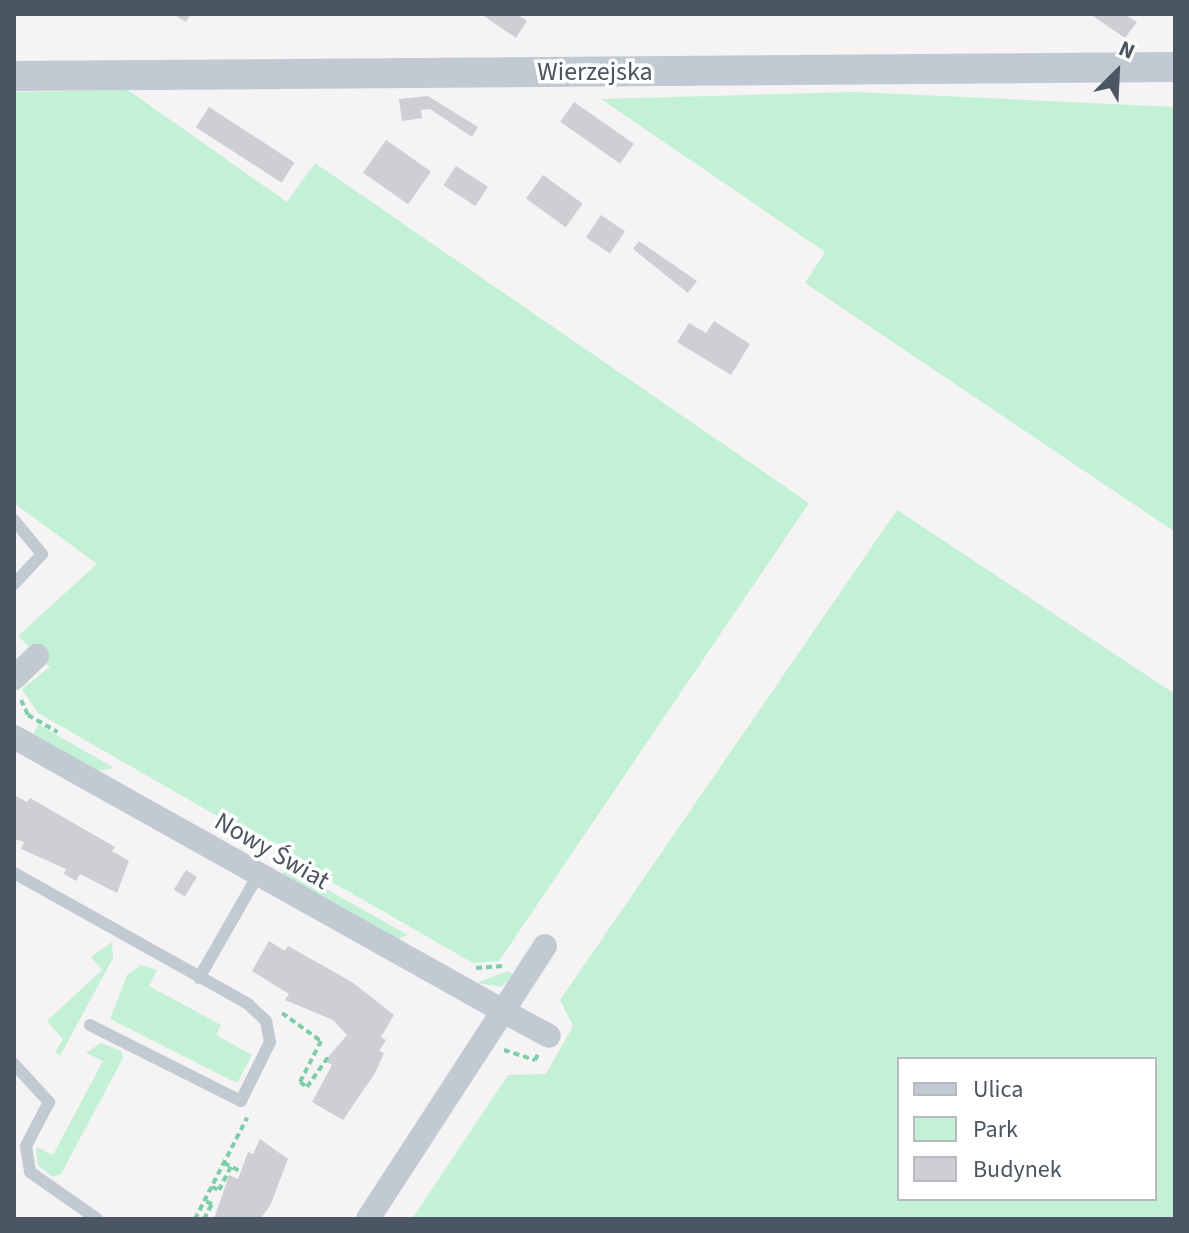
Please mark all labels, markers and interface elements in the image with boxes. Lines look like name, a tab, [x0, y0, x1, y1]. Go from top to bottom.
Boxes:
north arrow	[1077, 32, 1157, 112]
text: N	[1114, 32, 1140, 68]
street label: Wierzejska	[537, 56, 653, 88]
street label: Nowy Świat	[209, 806, 335, 896]
legend	[897, 1057, 1157, 1201]
text: Ulica	[973, 1072, 1023, 1107]
text: Park	[973, 1112, 1018, 1147]
text: Budynek	[973, 1152, 1062, 1187]

